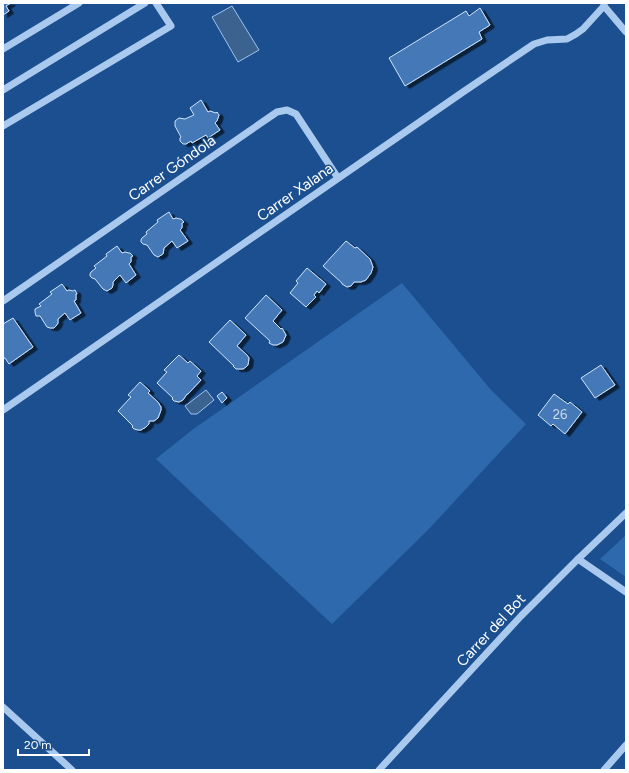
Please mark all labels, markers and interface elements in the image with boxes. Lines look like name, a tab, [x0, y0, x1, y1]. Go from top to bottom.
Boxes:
street label: Carrer Góndola	[125, 131, 219, 205]
street label: Carrer Xalana	[253, 159, 337, 225]
house number: 26	[553, 407, 567, 422]
street label: Carrer del Bot	[453, 590, 530, 670]
scale bar	[18, 731, 89, 757]
text: 20 m	[24, 738, 52, 752]

